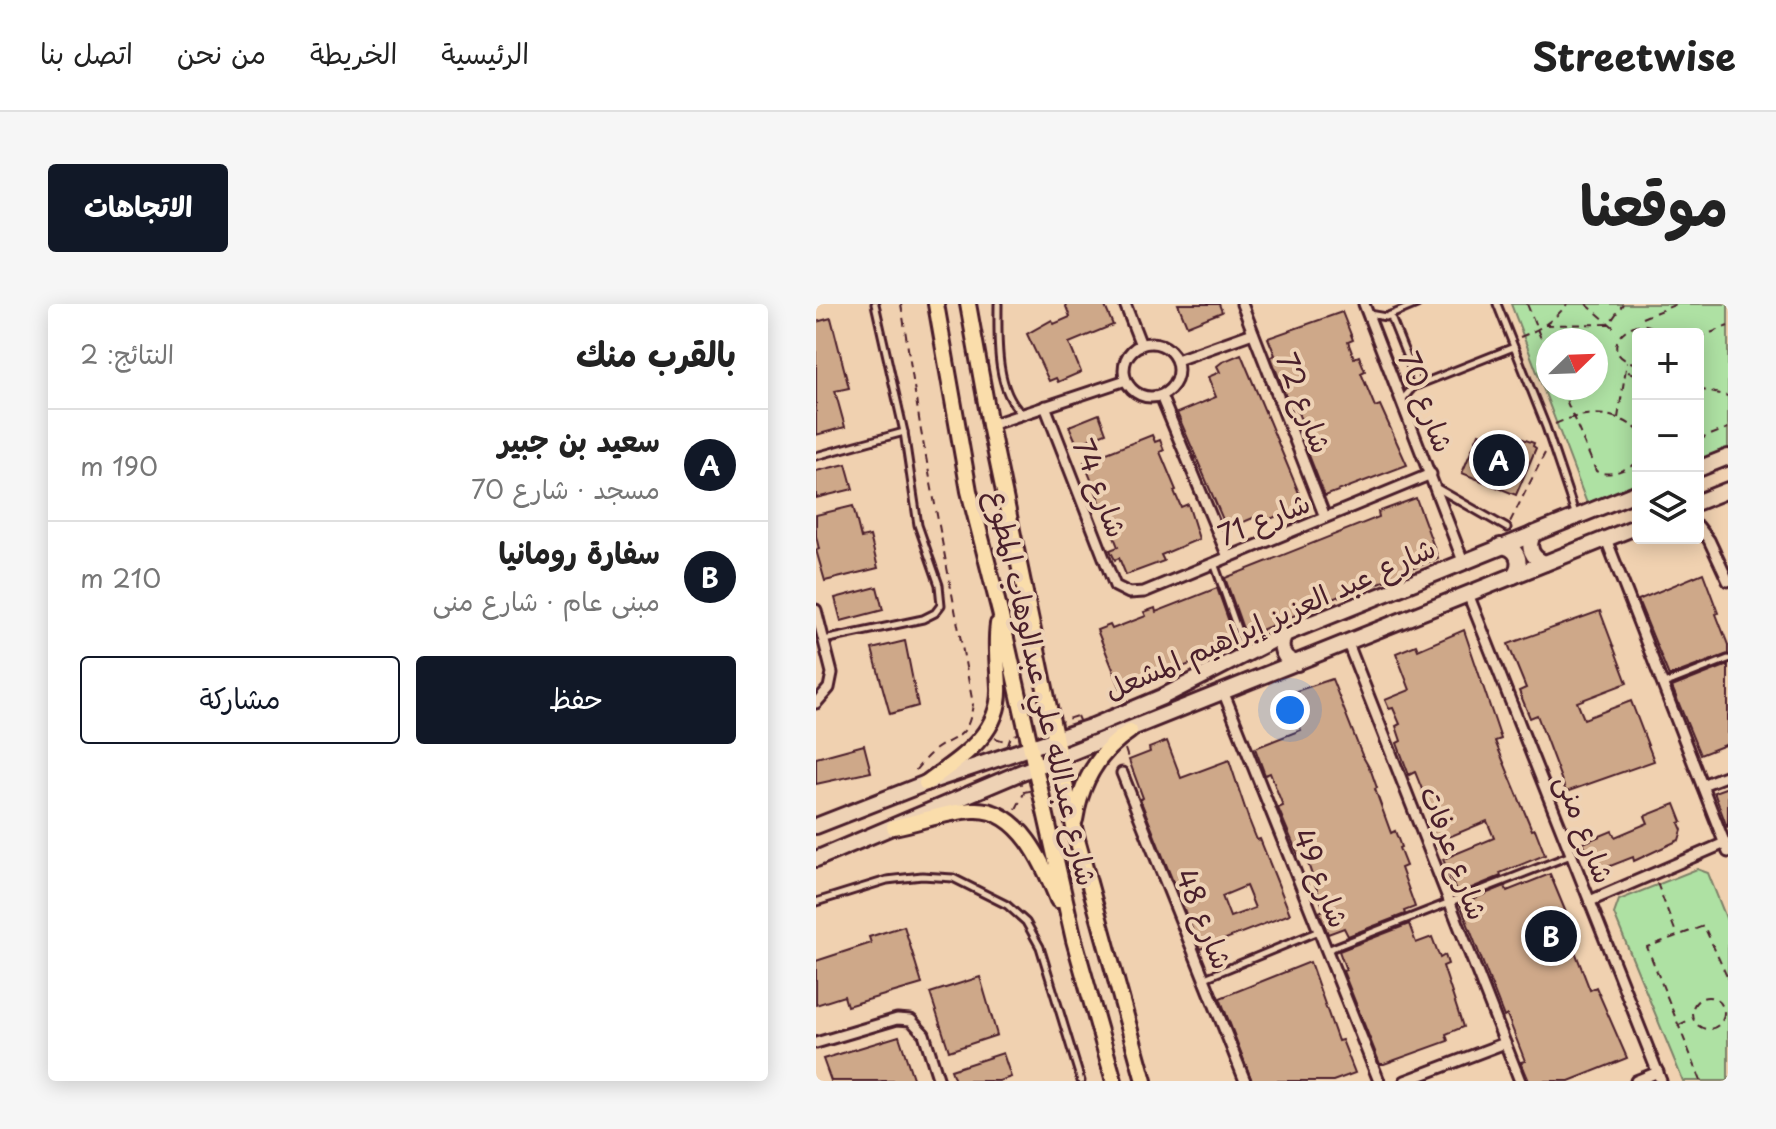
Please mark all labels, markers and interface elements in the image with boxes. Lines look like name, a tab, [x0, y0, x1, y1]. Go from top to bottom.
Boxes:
text: Streetwise	[1532, 27, 1736, 84]
text: اتصل بنا	[40, 31, 133, 74]
text: من نحن	[177, 31, 266, 74]
text: الخريطة	[310, 31, 397, 74]
text: الرئيسية	[441, 31, 529, 74]
text: موقعنا	[1580, 160, 1728, 245]
button: الاتجاهات	[48, 164, 228, 252]
text: بالقرب منك	[576, 327, 736, 379]
north arrow	[1536, 328, 1608, 400]
map controls	[1632, 328, 1704, 544]
button: +	[1632, 328, 1704, 400]
text: النتائج: 2	[80, 334, 174, 373]
street label: شارع 70	[1388, 345, 1466, 458]
street label: شارع 72	[1267, 346, 1344, 459]
button: −	[1632, 400, 1704, 472]
text: سعيد بن جبير	[498, 417, 660, 462]
pin: A	[1473, 430, 1525, 490]
street label: شارع 74	[1063, 432, 1140, 543]
text: 190 m	[80, 446, 158, 485]
text: A	[700, 446, 720, 485]
text: مسجد · شارع 70	[471, 469, 660, 508]
button: layers	[1632, 472, 1704, 544]
street label: شارع 71	[1211, 480, 1316, 556]
street label: شارع عبدالله علي عبدالوهاب المطوع	[972, 485, 1110, 891]
street label: شارع عبد العزيز إبراهيم المشعل	[1097, 525, 1443, 712]
text: سفارة رومانيا	[499, 529, 660, 574]
text: 210 m	[80, 558, 161, 597]
text: B	[701, 558, 719, 597]
text: مبنى عام · شارع منى	[432, 581, 660, 620]
button: مشاركة	[80, 656, 400, 744]
button: حفظ	[416, 656, 736, 744]
your location	[1270, 690, 1310, 730]
street label: شارع منى	[1546, 768, 1627, 889]
street label: شارع عرفات	[1410, 779, 1501, 926]
street label: شارع 49	[1283, 821, 1362, 934]
street label: شارع 48	[1166, 861, 1245, 975]
pin: B	[1525, 906, 1577, 966]

